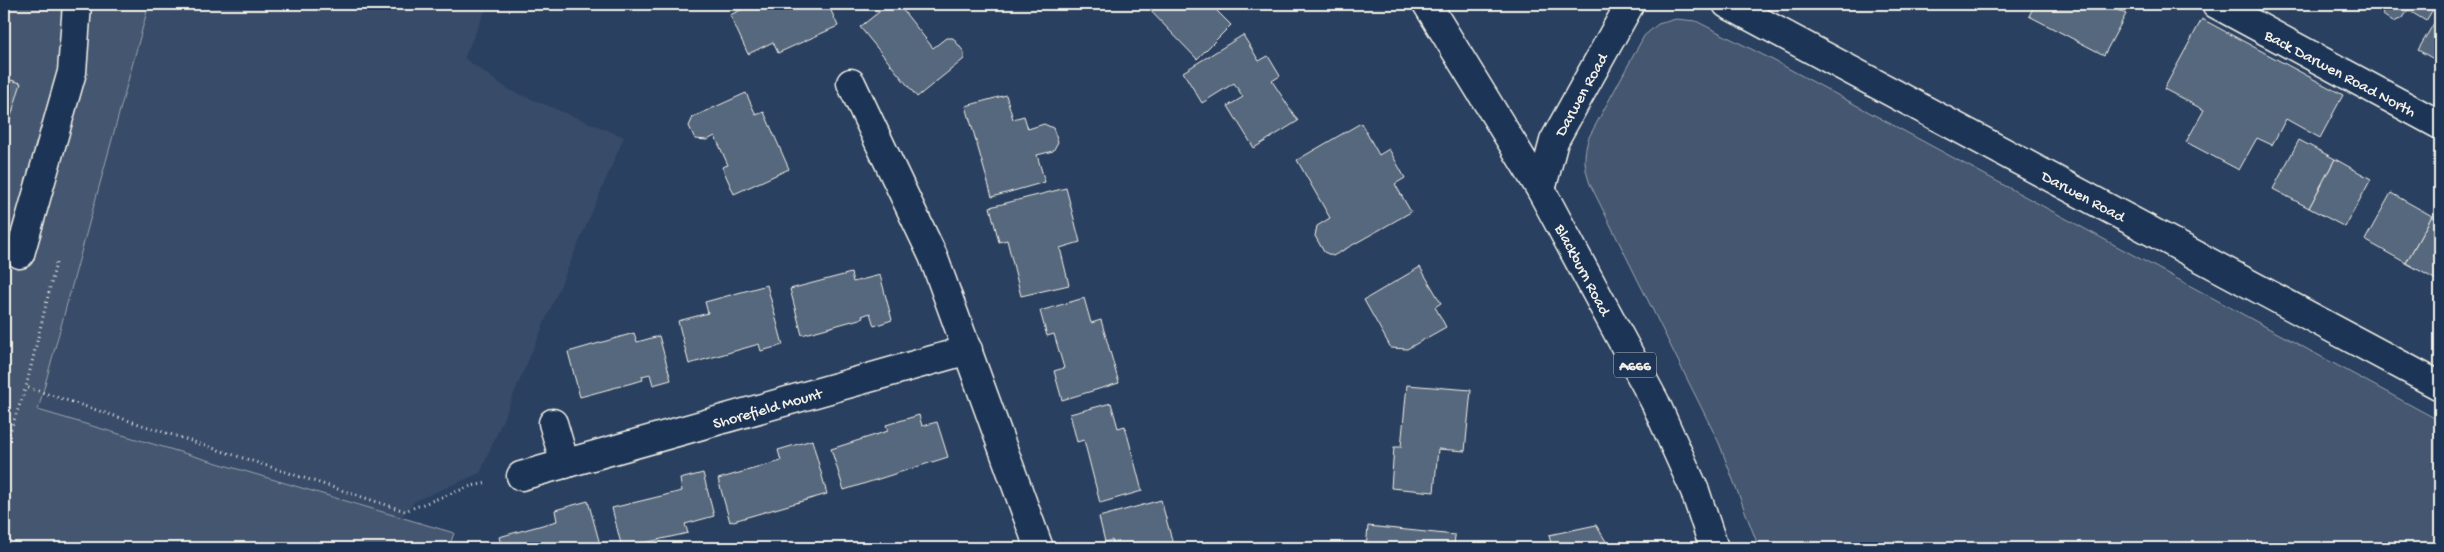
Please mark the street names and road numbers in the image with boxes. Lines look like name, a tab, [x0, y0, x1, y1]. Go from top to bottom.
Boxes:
street label: Back Darwen Road North	[2260, 27, 2419, 123]
street label: Darwen Road	[1552, 49, 1614, 141]
street label: Darwen Road	[2036, 168, 2129, 229]
street label: Blackburn Road	[1548, 221, 1614, 321]
road number: A666	[1614, 352, 1656, 378]
street label: Shorefield Mount	[711, 385, 826, 435]

